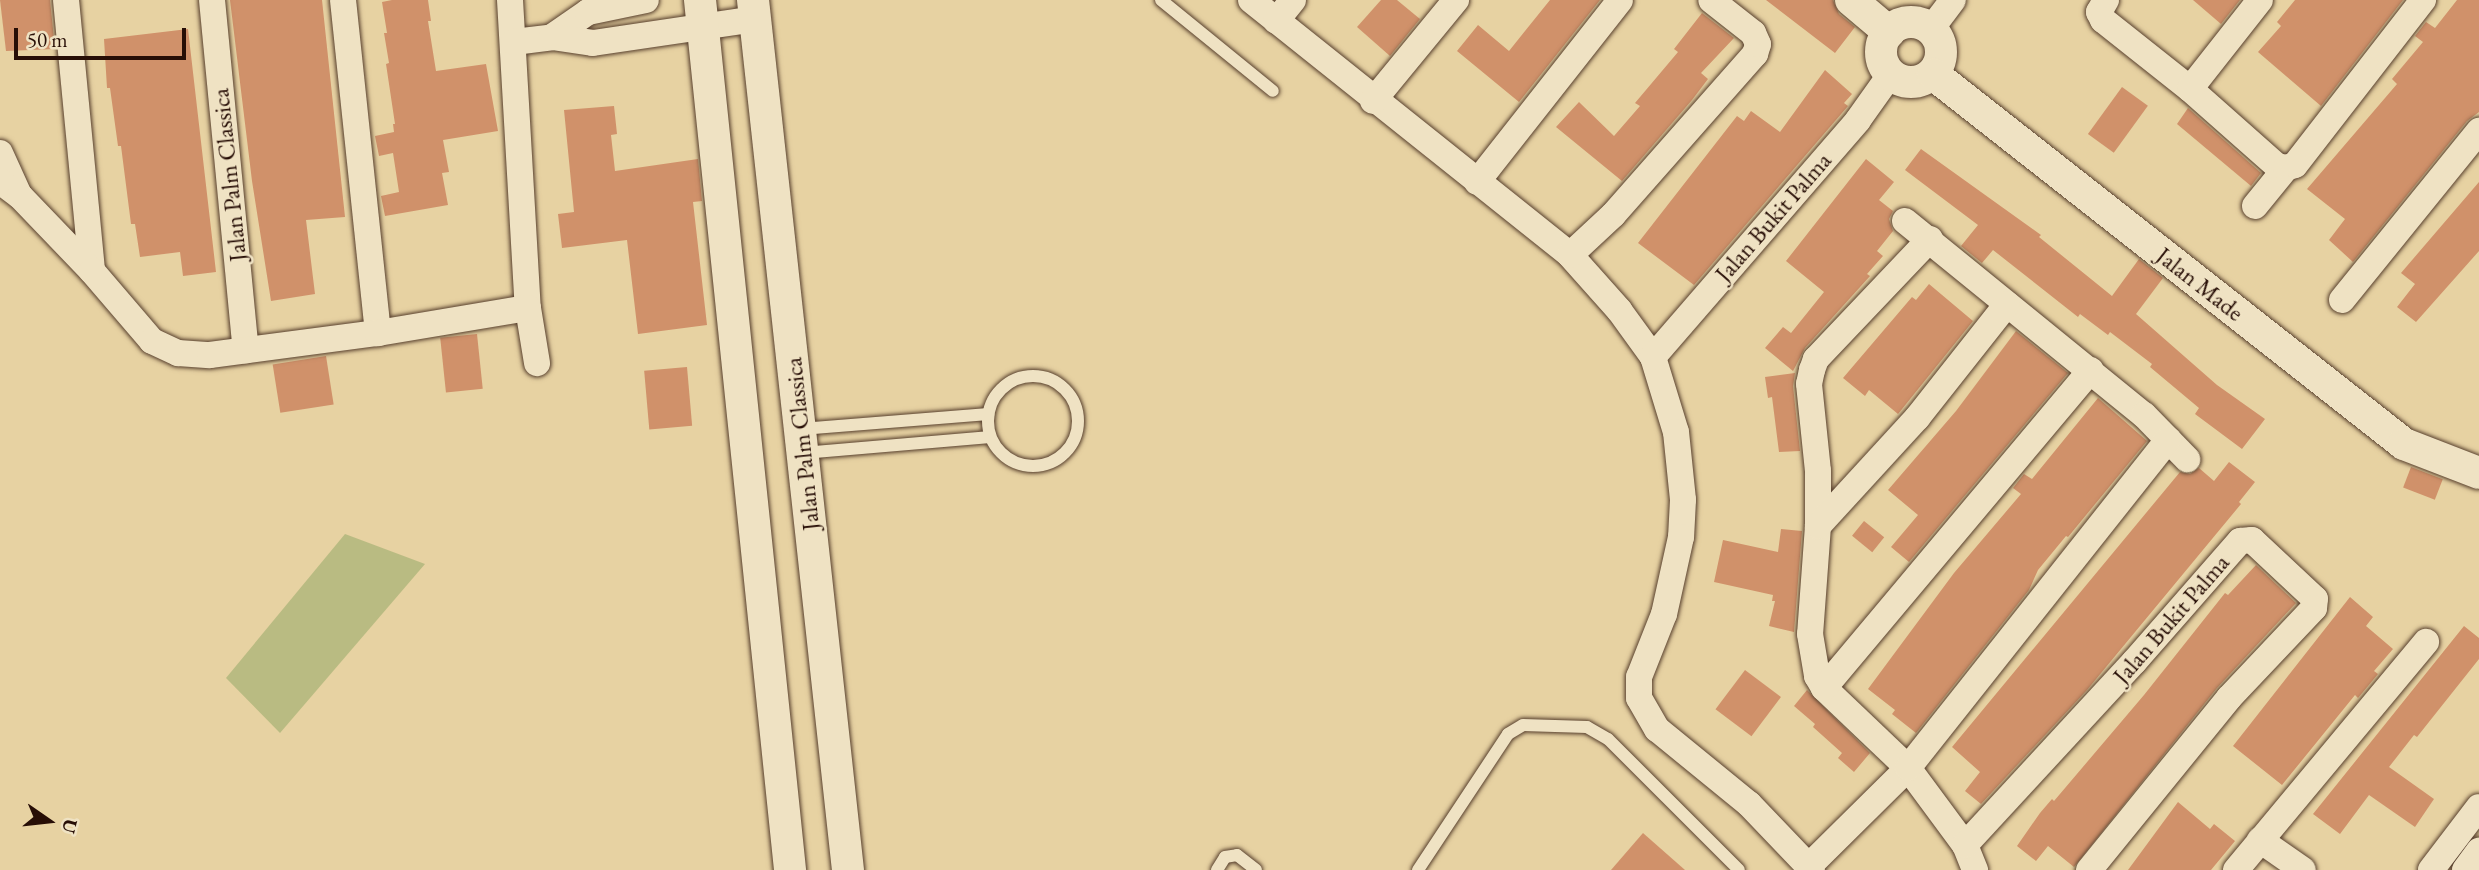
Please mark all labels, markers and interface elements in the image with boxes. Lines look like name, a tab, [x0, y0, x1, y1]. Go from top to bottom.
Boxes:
scale bar	[18, 14, 189, 58]
text: 50 m	[27, 26, 68, 53]
street label: Jalan Palm Classica	[206, 87, 252, 263]
street label: Jalan Bukit Palma	[1709, 146, 1837, 288]
street label: Jalan Made	[2151, 241, 2249, 327]
street label: Jalan Palm Classica	[779, 356, 825, 532]
street label: Jalan Bukit Palma	[2107, 548, 2235, 690]
north arrow	[14, 786, 84, 856]
text: U	[56, 816, 84, 836]

